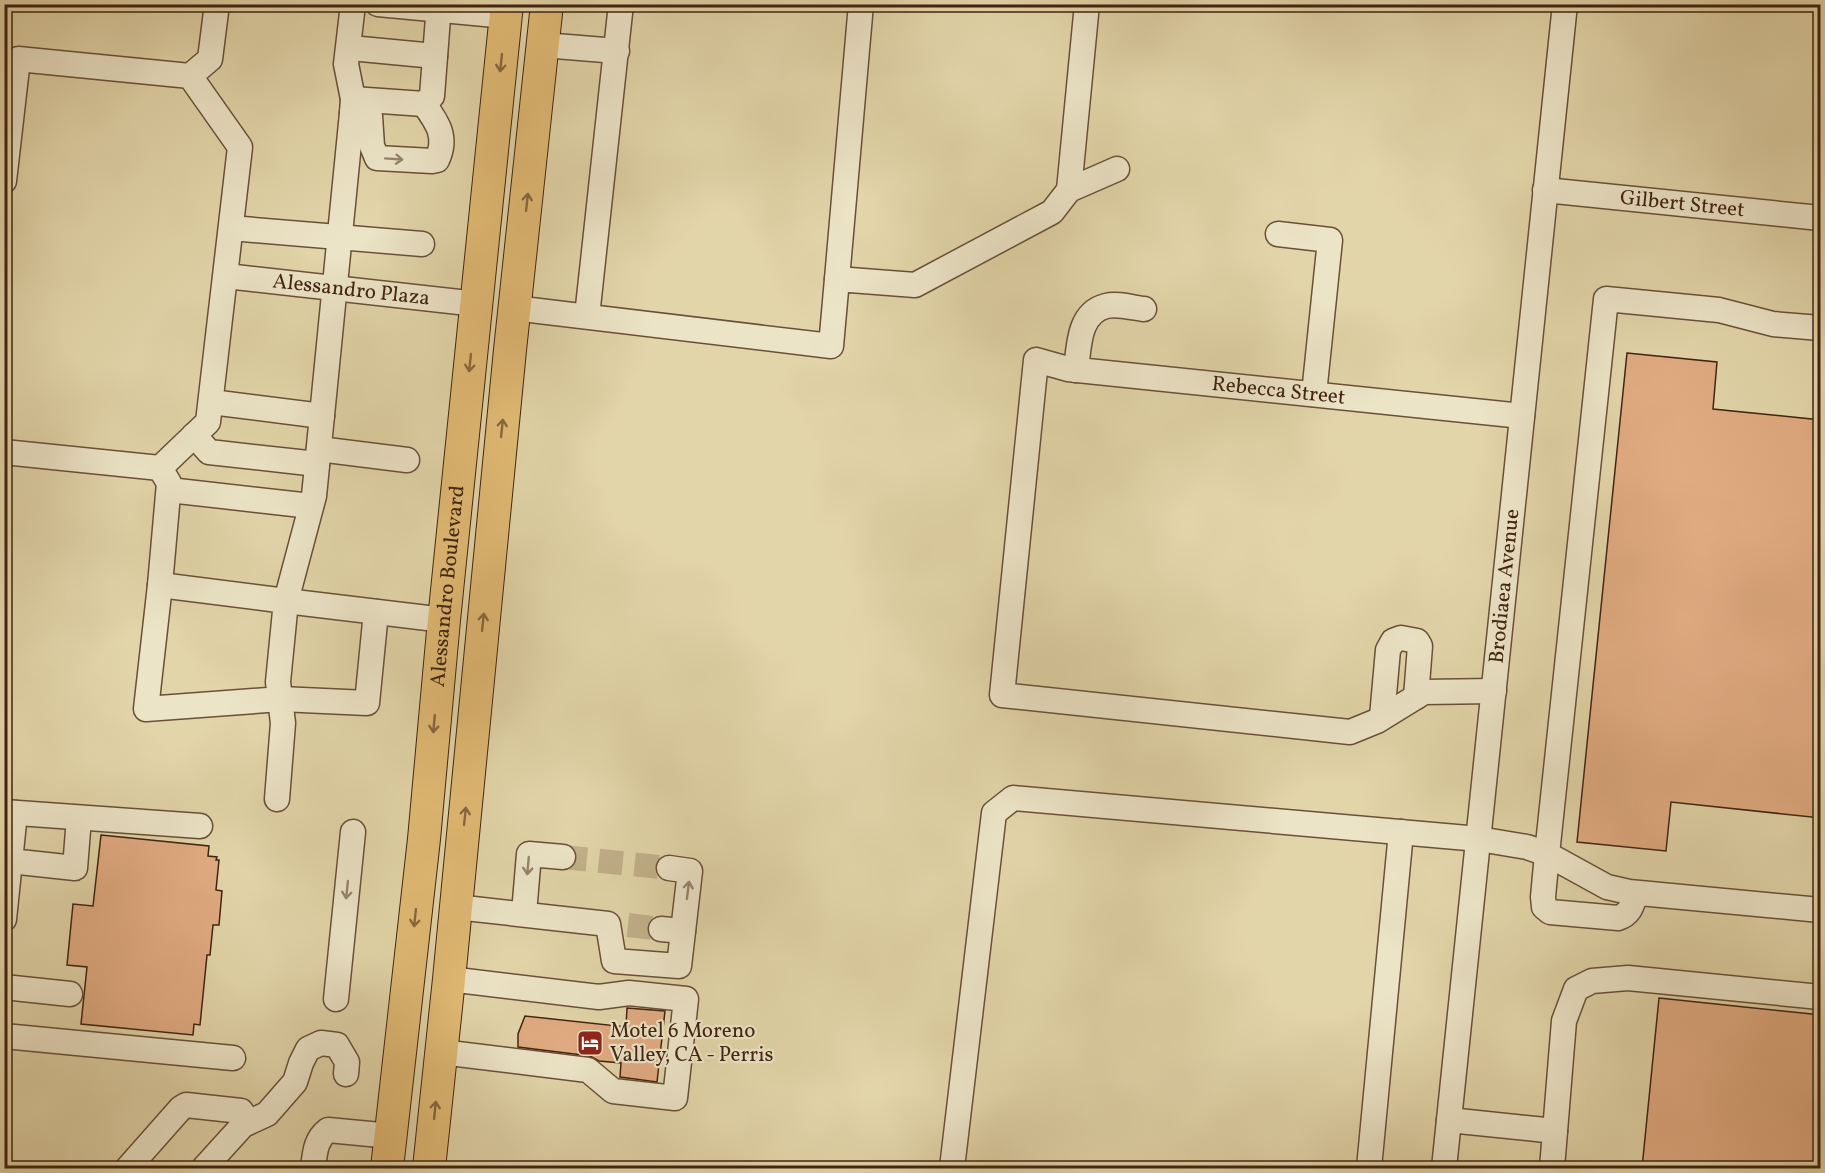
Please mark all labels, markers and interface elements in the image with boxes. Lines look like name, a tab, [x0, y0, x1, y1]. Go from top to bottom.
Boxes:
one-way arrow	[495, 52, 506, 72]
one-way arrow	[383, 153, 403, 164]
street label: Gilbert Street	[1619, 183, 1746, 225]
one-way arrow	[522, 192, 533, 212]
street label: Alessandro Plaza	[271, 267, 431, 313]
one-way arrow	[465, 352, 476, 372]
street label: Rebecca Street	[1210, 369, 1347, 412]
one-way arrow	[497, 419, 508, 439]
street label: Alessandro Boulevard	[423, 484, 472, 688]
street label: Brodiaea Avenue	[1482, 507, 1527, 665]
one-way arrow	[478, 613, 489, 633]
one-way arrow	[428, 713, 439, 733]
one-way arrow	[460, 807, 471, 827]
one-way arrow	[522, 856, 533, 876]
one-way arrow	[341, 880, 352, 899]
one-way arrow	[682, 881, 693, 901]
one-way arrow	[409, 907, 420, 927]
place label: Motel 6 Moreno Valley, CA - Perris	[610, 1017, 773, 1070]
hotel icon: Motel 6 Moreno Valley, CA - Perris	[575, 1028, 605, 1058]
one-way arrow	[430, 1101, 441, 1121]

